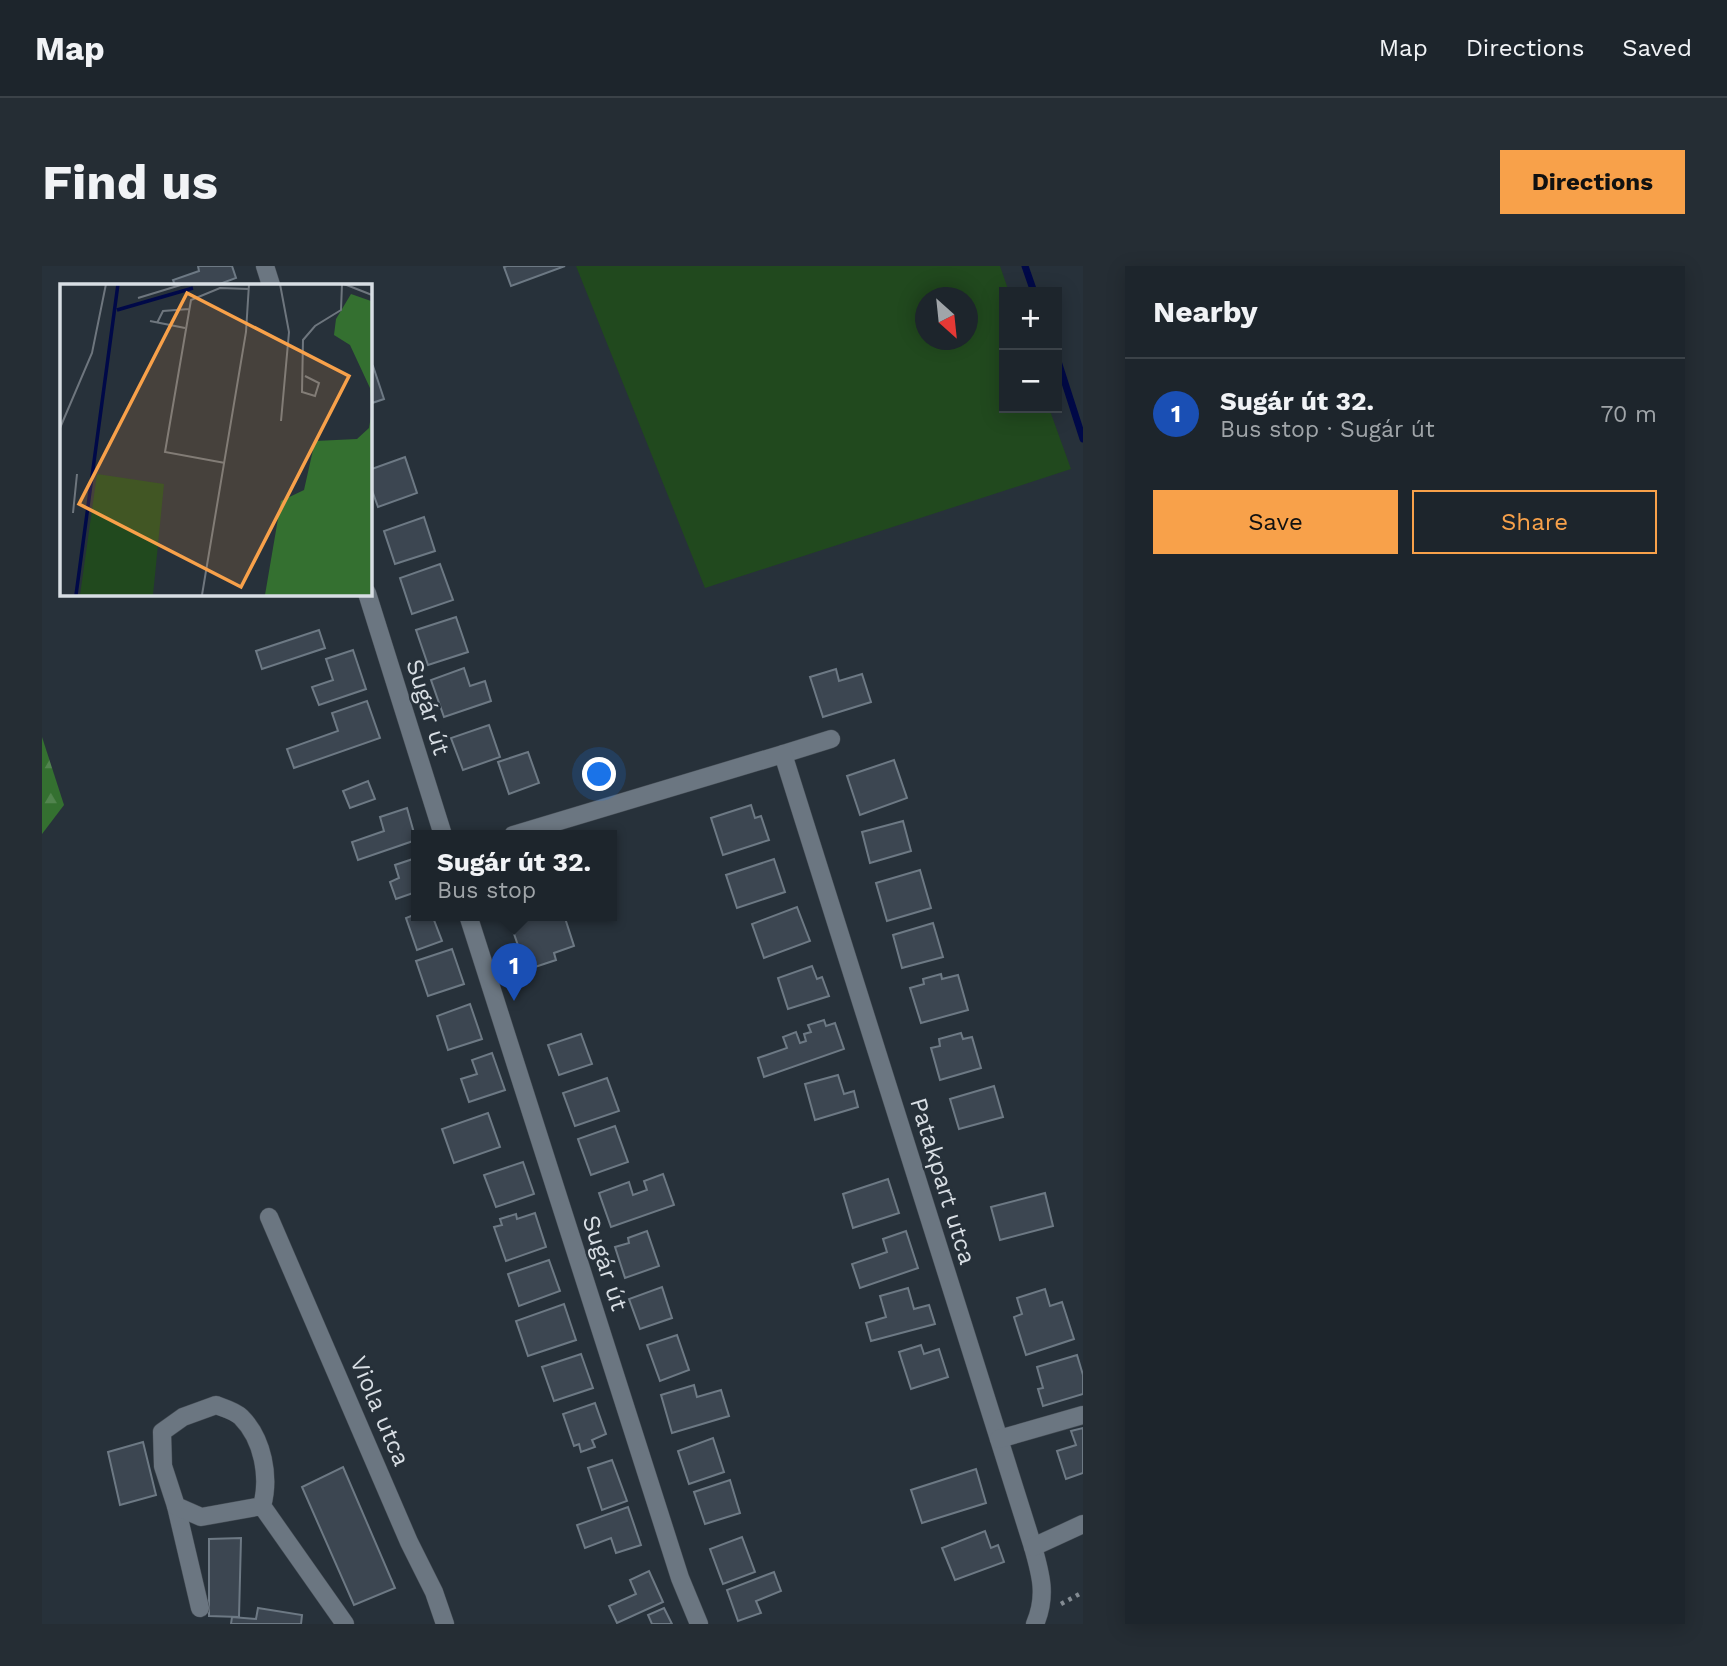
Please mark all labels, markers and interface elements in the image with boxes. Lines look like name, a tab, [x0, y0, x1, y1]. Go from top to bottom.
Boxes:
text: Map	[35, 29, 105, 68]
text: Map	[1379, 34, 1428, 62]
text: Directions	[1466, 34, 1584, 62]
text: Saved	[1622, 34, 1692, 62]
button: Directions	[1500, 150, 1685, 214]
text: Find us	[42, 153, 218, 211]
inset map	[60, 284, 371, 595]
north arrow	[915, 287, 978, 350]
map controls	[999, 287, 1062, 413]
button: +	[999, 287, 1062, 350]
text: Nearby	[1153, 294, 1258, 329]
button: −	[999, 350, 1062, 413]
text: Sugár út 32.	[1220, 386, 1374, 416]
text: 1	[1171, 401, 1181, 428]
text: 70 m	[1600, 401, 1657, 428]
text: Bus stop · Sugár út	[1220, 416, 1435, 443]
button: Save	[1153, 490, 1398, 554]
button: Share	[1412, 490, 1657, 554]
street label: Sugár út	[400, 656, 456, 758]
your location	[582, 757, 616, 791]
popup	[411, 830, 617, 921]
text: Sugár út 32.	[437, 847, 591, 877]
text: Bus stop	[437, 877, 536, 904]
pin: 1	[491, 943, 537, 1001]
street label: Patakpart utca	[904, 1094, 982, 1268]
street label: Sugár út	[576, 1212, 634, 1314]
street label: Viola utca	[344, 1352, 416, 1470]

